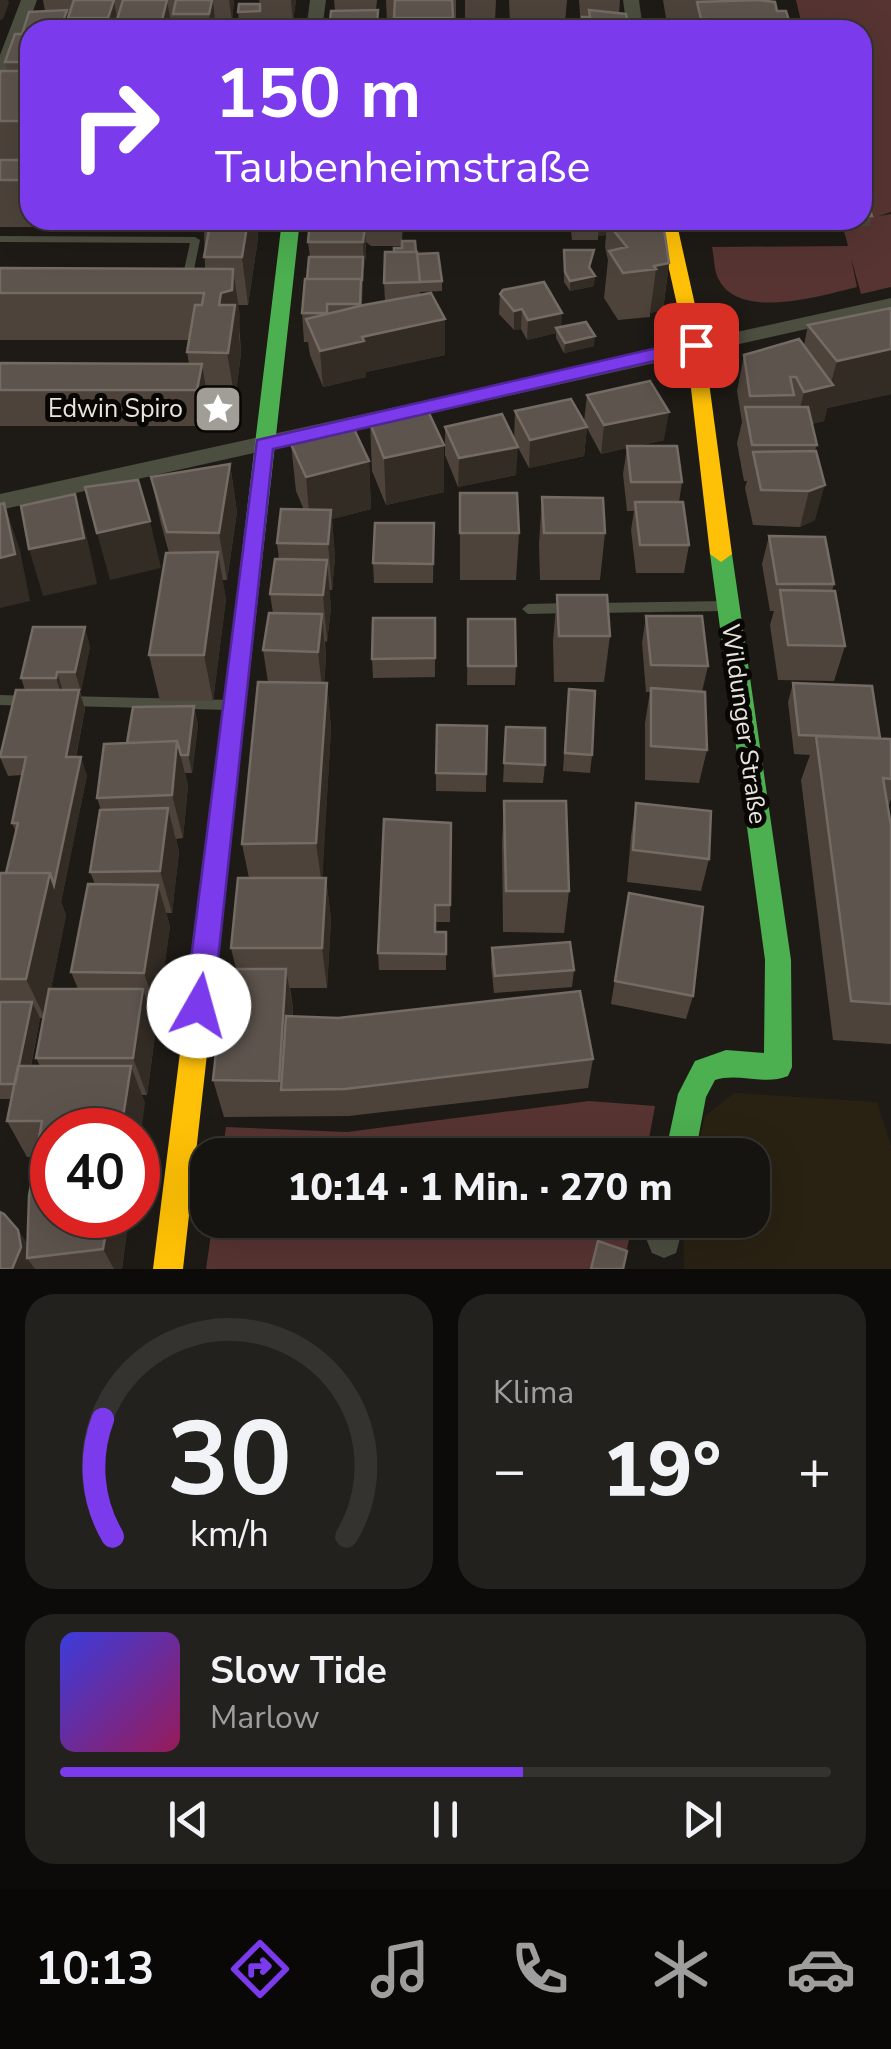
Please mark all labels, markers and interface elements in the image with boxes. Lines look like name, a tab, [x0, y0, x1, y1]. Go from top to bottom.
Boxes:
text: 150 m	[215, 46, 421, 142]
icon: right	[50, 60, 180, 190]
text: Taubenheimstraße	[215, 137, 590, 198]
pin	[654, 303, 739, 388]
icon: arrive	[669, 318, 724, 373]
place icon: Edwin Spiro	[192, 383, 244, 435]
place label: Edwin Spiro	[48, 392, 183, 426]
street label: Wildunger Straße	[713, 622, 775, 826]
position arrow	[147, 954, 251, 1058]
speed limit sign: 40	[30, 1108, 160, 1238]
text: 10:14 · 1 Min. · 270 m	[287, 1162, 673, 1213]
text: Klima	[493, 1371, 574, 1414]
text: 30	[167, 1389, 291, 1531]
text: 19°	[603, 1419, 721, 1521]
text: −	[493, 1433, 526, 1508]
text: +	[798, 1433, 831, 1508]
text: km/h	[190, 1510, 268, 1559]
text: Slow Tide	[210, 1645, 387, 1696]
text: Marlow	[210, 1696, 320, 1739]
icon: previous	[161, 1792, 216, 1847]
icon: pause	[418, 1792, 473, 1847]
icon: next	[675, 1792, 730, 1847]
icon: directions	[225, 1934, 295, 2004]
icon: music	[365, 1934, 435, 2004]
icon: phone	[505, 1934, 575, 2004]
icon: climate	[646, 1934, 716, 2004]
icon: car	[786, 1934, 856, 2004]
text: 10:13	[35, 1939, 154, 2000]

